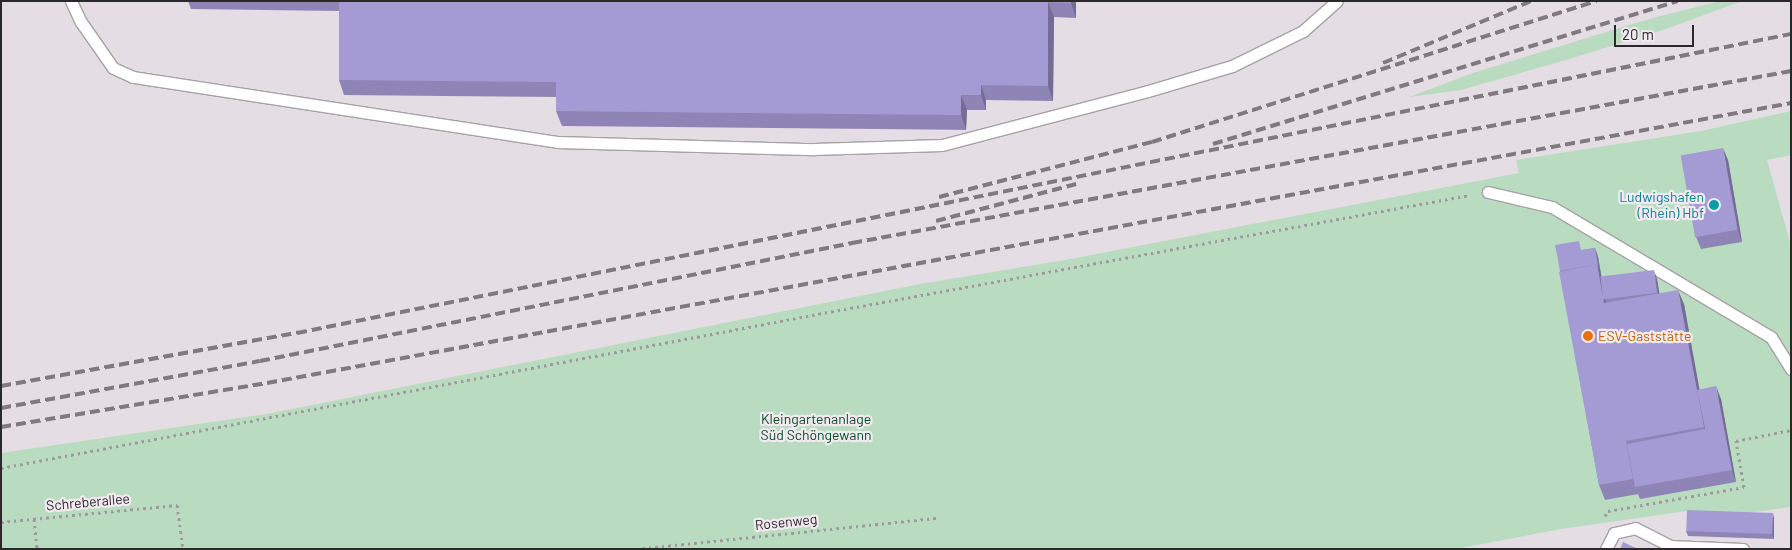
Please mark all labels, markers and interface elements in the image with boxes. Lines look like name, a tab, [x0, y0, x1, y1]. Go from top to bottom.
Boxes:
scale bar	[1617, 15, 1697, 47]
text: 20 m	[1622, 25, 1654, 43]
place label: Ludwigshafen (Rhein) Hbf	[1619, 189, 1704, 222]
marker: Ludwigshafen (Rhein) Hbf	[1708, 199, 1720, 211]
place label: ESV-Gaststätte	[1598, 328, 1691, 344]
marker: ESV-Gaststätte	[1582, 330, 1594, 342]
park label: Kleingartenanlage Süd Schöngewann	[760, 411, 872, 444]
street label: Schreberallee	[45, 490, 131, 514]
street label: Rosenweg	[754, 510, 818, 534]

